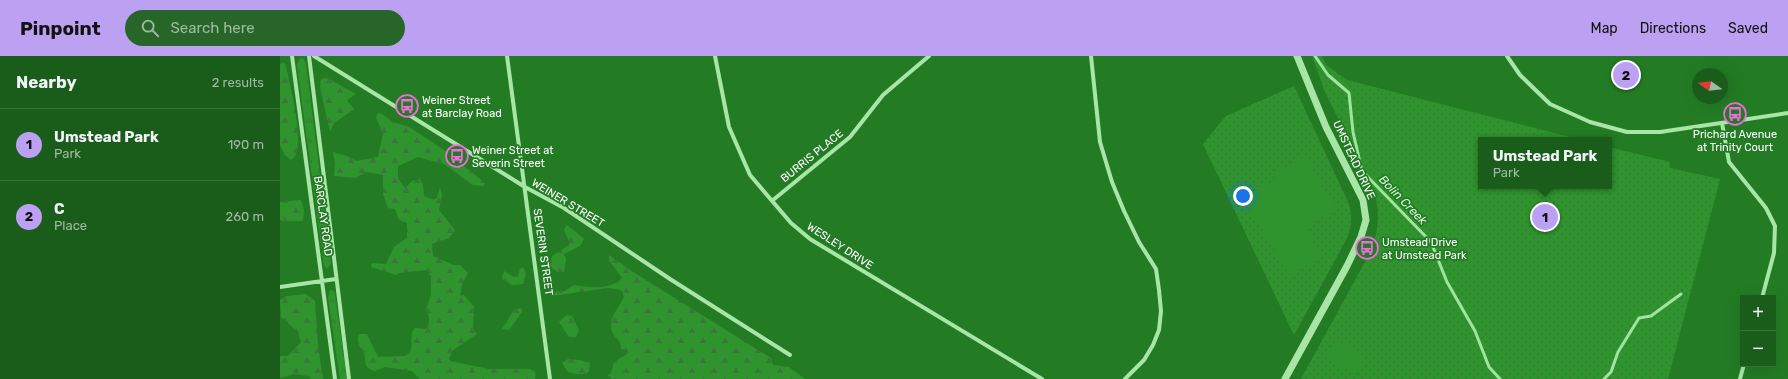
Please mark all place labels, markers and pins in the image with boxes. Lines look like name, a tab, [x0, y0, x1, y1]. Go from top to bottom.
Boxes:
pin: 2	[1613, 60, 1639, 90]
bus stop icon: Weiner Street at Barclay Road	[394, 93, 420, 119]
place label: Weiner Street at Barclay Road	[422, 94, 502, 120]
bus stop icon: Prichard Avenue at Trinity Court	[1722, 101, 1748, 127]
place label: Prichard Avenue at Trinity Court	[1693, 128, 1777, 154]
bus stop icon: Weiner Street at Severin Street	[444, 143, 470, 169]
place label: Weiner Street at Severin Street	[472, 144, 554, 170]
pin: 1	[1532, 202, 1558, 232]
bus stop icon: Umstead Drive at Umstead Park	[1354, 235, 1380, 261]
place label: Umstead Drive at Umstead Park	[1382, 236, 1467, 262]

